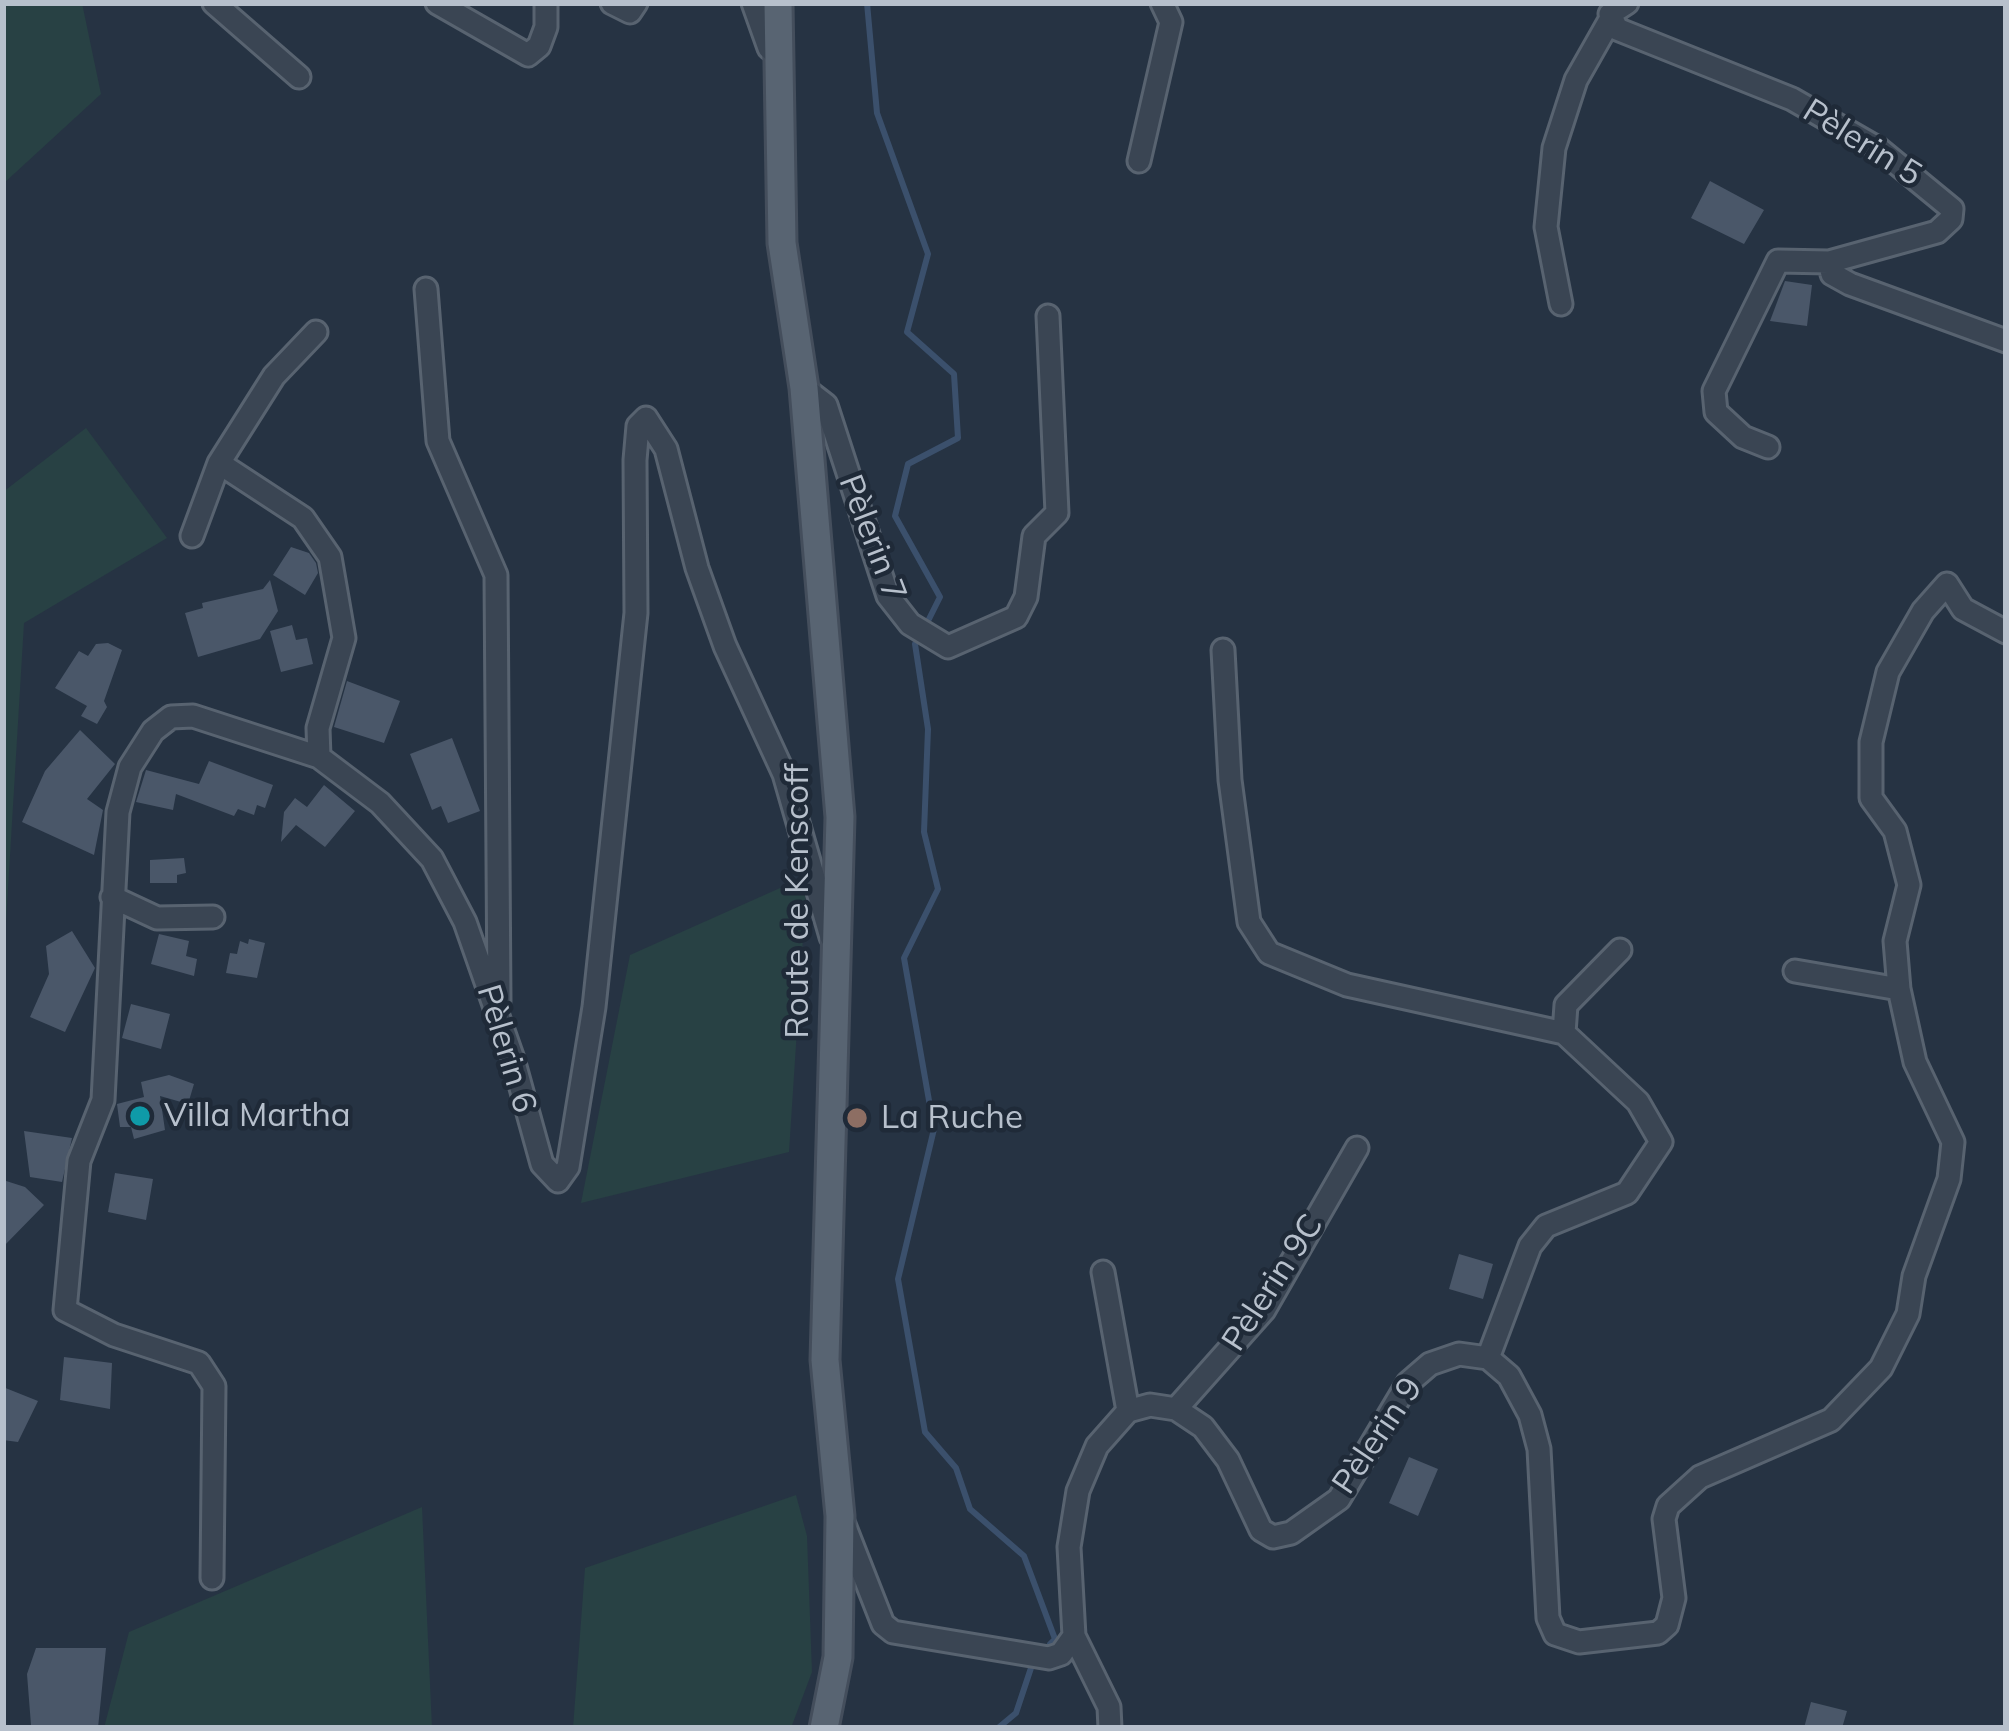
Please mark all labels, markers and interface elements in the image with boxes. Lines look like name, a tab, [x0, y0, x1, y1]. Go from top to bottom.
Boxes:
street label: Pèlerin 5	[1795, 91, 1929, 195]
street label: Pèlerin 7	[830, 469, 914, 607]
street label: Route de Kenscoff	[778, 763, 818, 1039]
street label: Pèlerin 6	[468, 980, 544, 1118]
place label: Villa Martha	[164, 1096, 351, 1136]
place label: La Ruche	[881, 1098, 1023, 1138]
marker: Villa Martha	[127, 1103, 153, 1129]
marker: La Ruche	[844, 1105, 870, 1131]
street label: Pèlerin 9C	[1214, 1207, 1332, 1359]
street label: Pèlerin 9	[1325, 1370, 1431, 1502]

